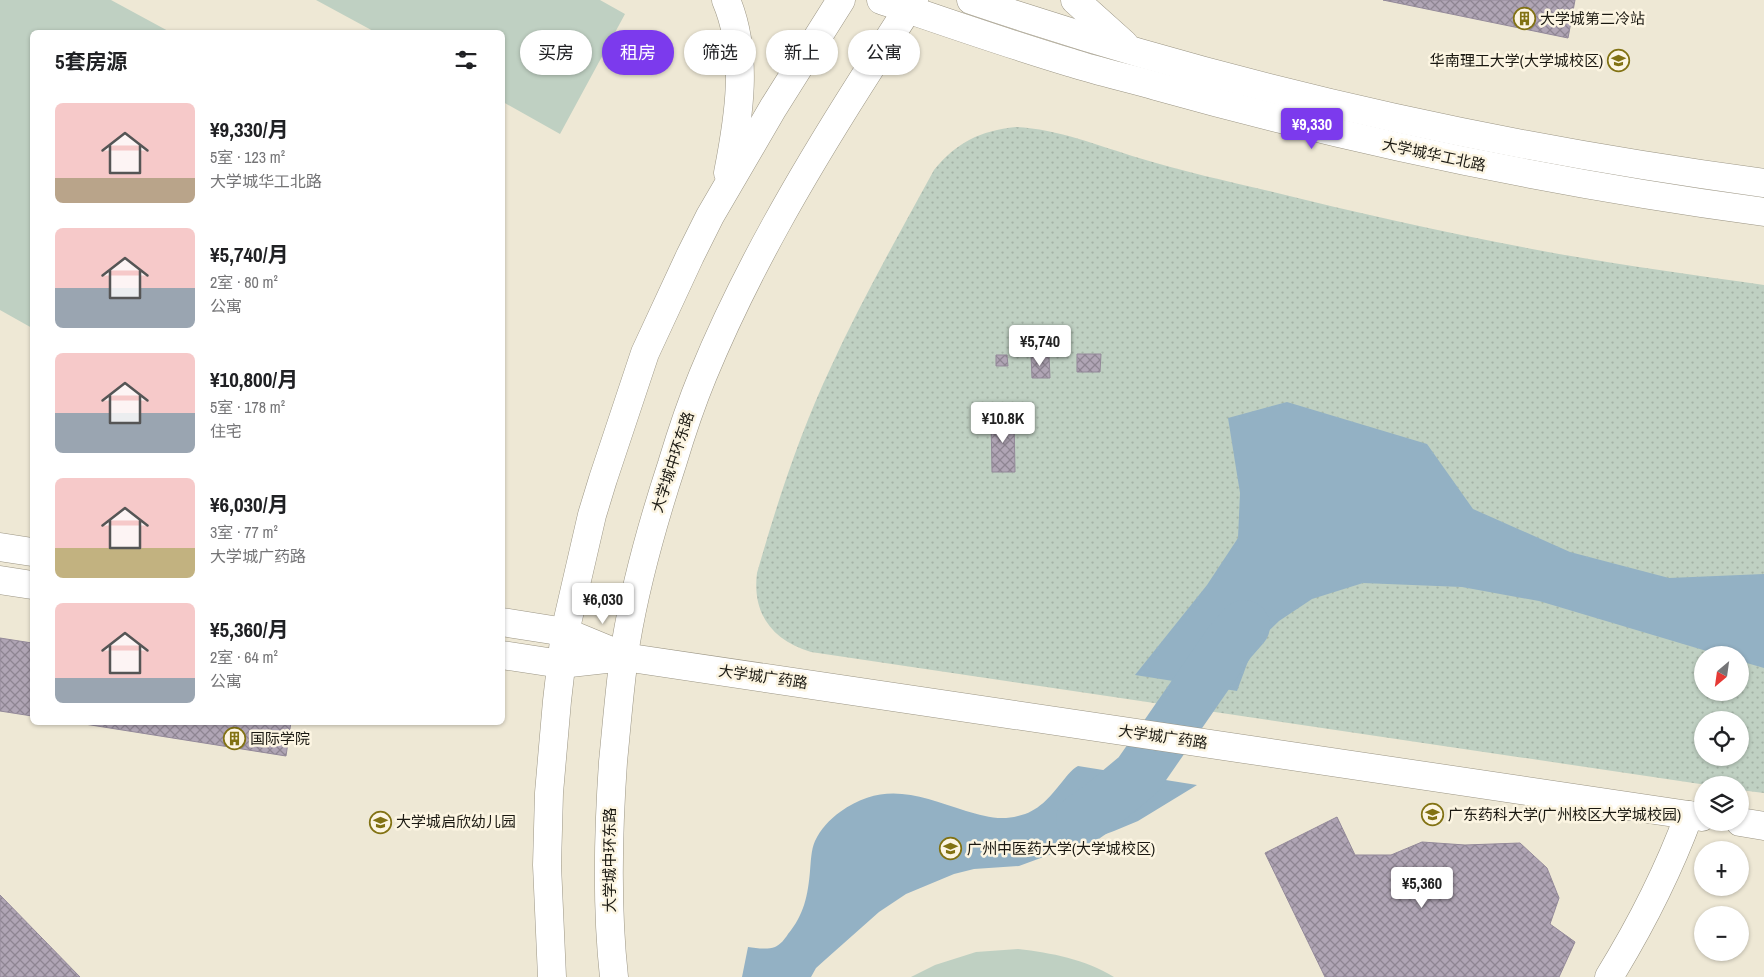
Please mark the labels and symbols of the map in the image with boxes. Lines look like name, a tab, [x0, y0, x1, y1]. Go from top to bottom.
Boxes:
building icon: 大学城第二冷站	[1512, 7, 1536, 31]
place label: 大学城第二冷站	[1540, 8, 1645, 29]
school or university icon: 华南理工大学(大学城校区)	[1607, 49, 1631, 73]
place label: 华南理工大学(大学城校区)	[1430, 50, 1603, 71]
pin: ¥9,330	[1271, 108, 1353, 150]
street label: 大学城华工北路	[1381, 133, 1488, 176]
pin: ¥5,740	[999, 324, 1081, 367]
pin: ¥10.8K	[962, 402, 1044, 444]
street label: 大学城中环东路	[646, 409, 699, 515]
pin: ¥6,030	[562, 582, 644, 625]
north arrow	[1694, 646, 1749, 701]
street label: 大学城广药路	[717, 660, 809, 693]
street label: 大学城广药路	[1117, 720, 1209, 753]
building icon: 国际学院	[222, 727, 246, 751]
place label: 国际学院	[250, 728, 310, 749]
school or university icon: 广东药科大学(广州校区大学城校园)	[1420, 803, 1444, 827]
place label: 广东药科大学(广州校区大学城校园)	[1448, 804, 1681, 825]
street label: 大学城中环东路	[599, 807, 620, 913]
school or university icon: 大学城启欣幼儿园	[368, 810, 392, 834]
place label: 大学城启欣幼儿园	[396, 811, 516, 832]
school or university icon: 广州中医药大学(大学城校区)	[939, 837, 963, 861]
place label: 广州中医药大学(大学城校区)	[967, 838, 1155, 859]
pin: ¥5,360	[1381, 866, 1463, 909]

